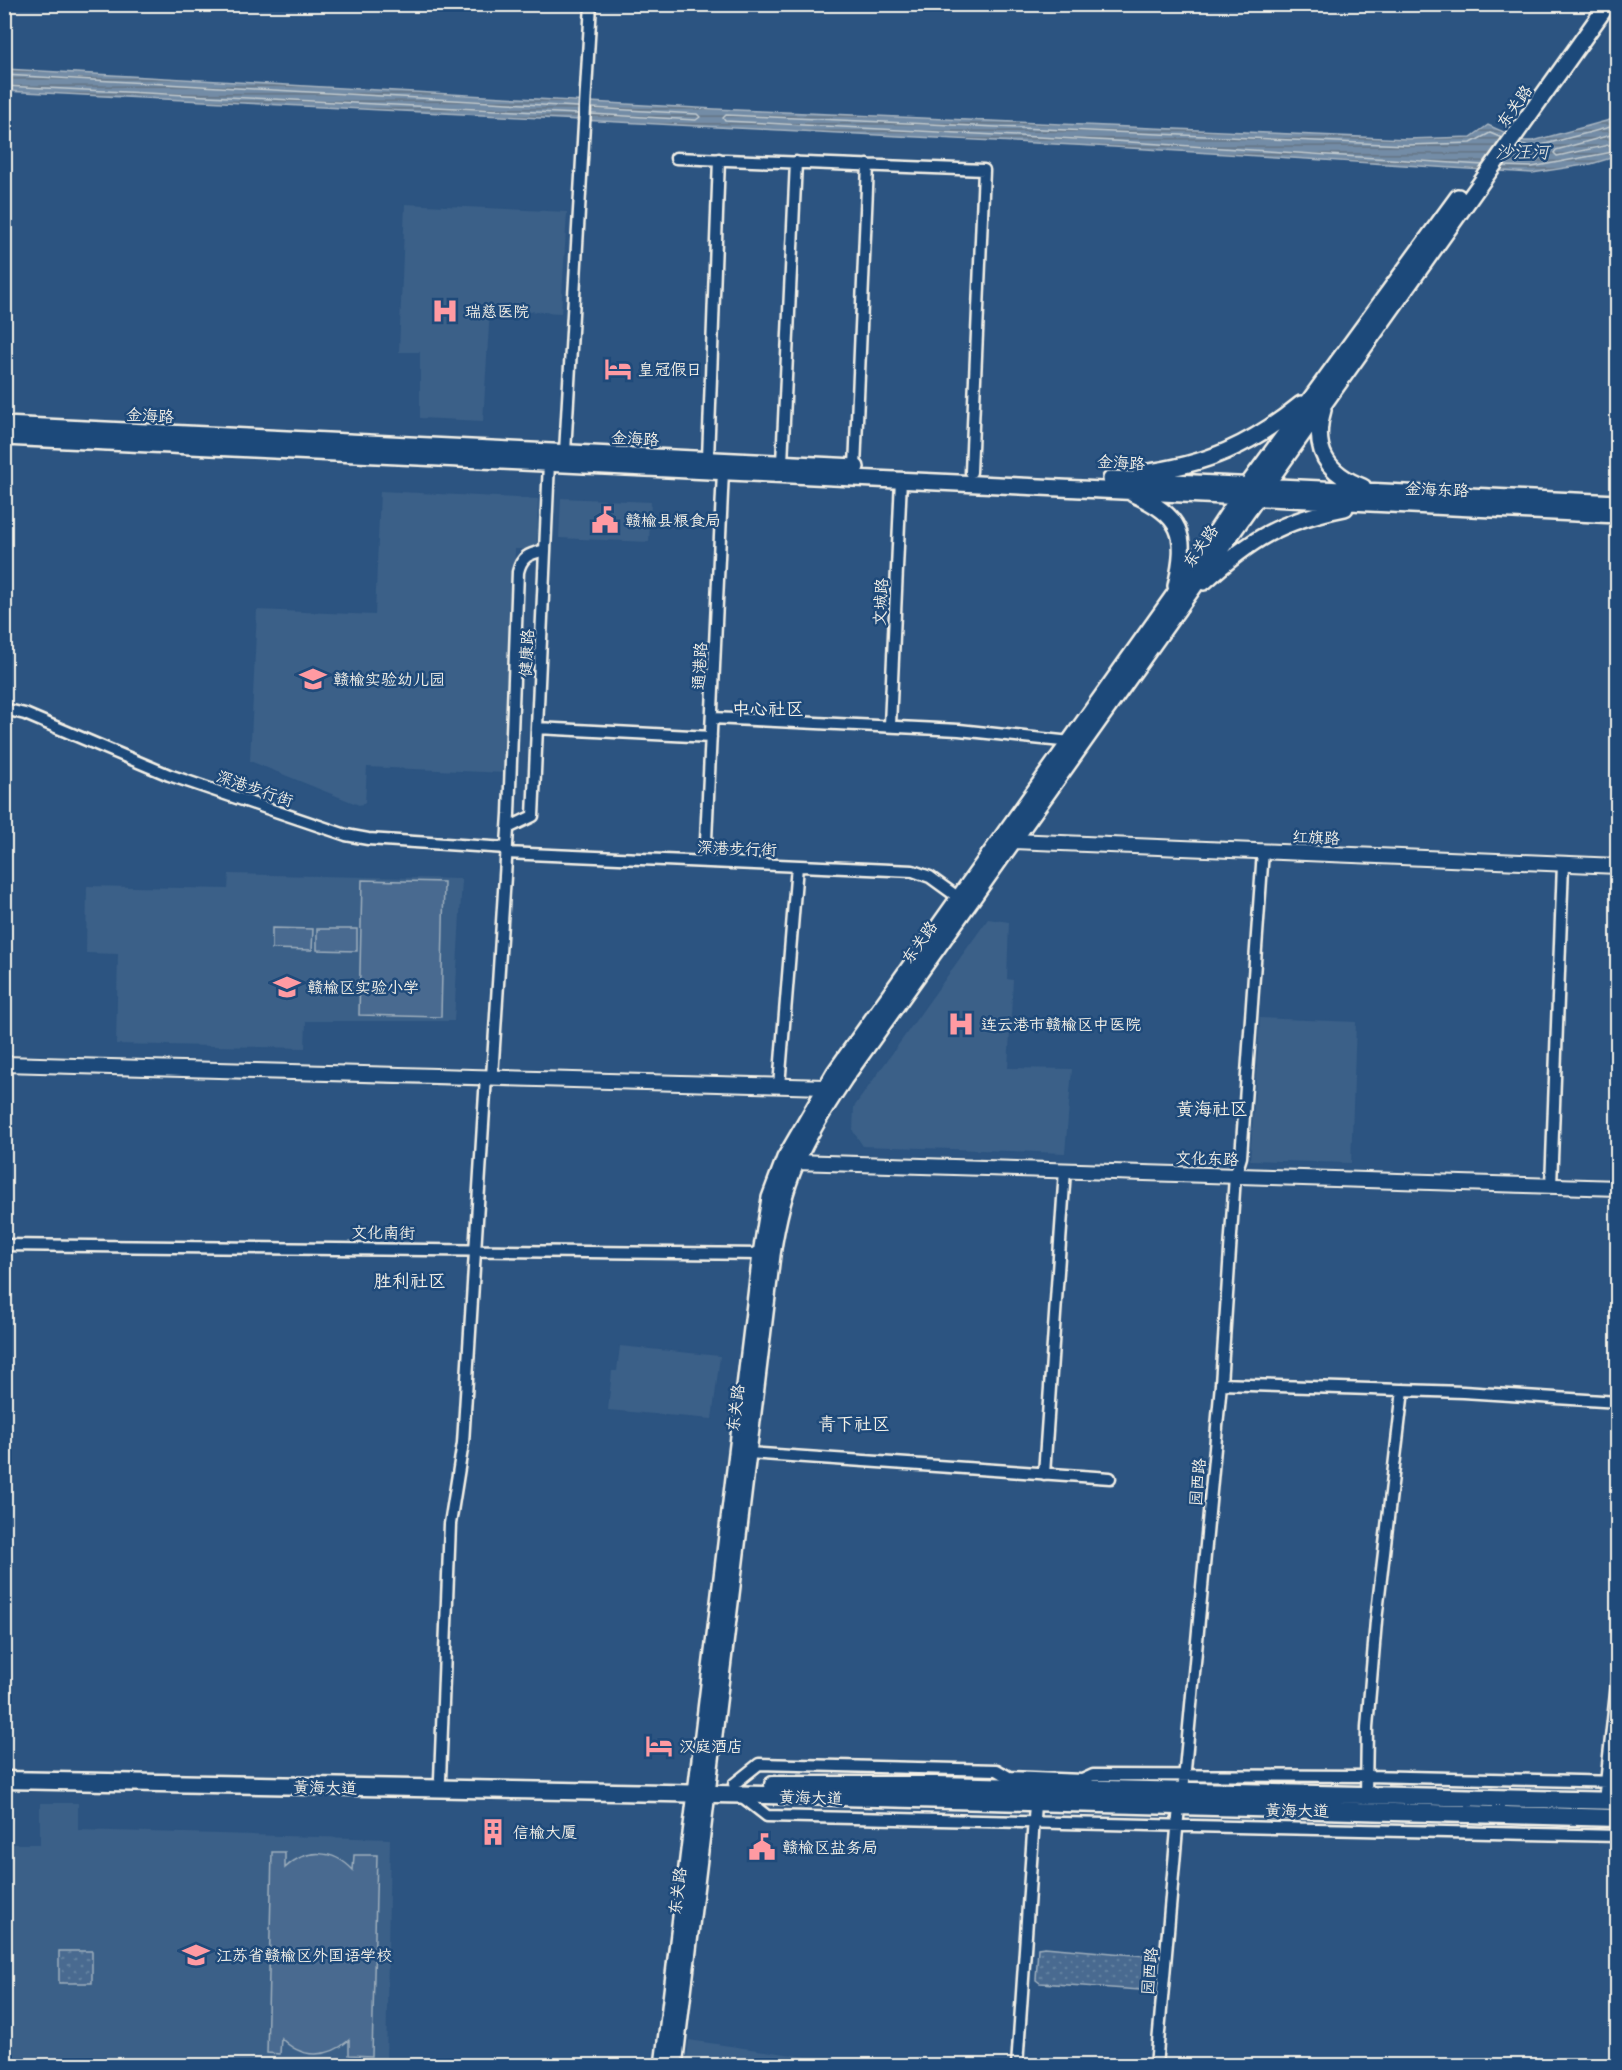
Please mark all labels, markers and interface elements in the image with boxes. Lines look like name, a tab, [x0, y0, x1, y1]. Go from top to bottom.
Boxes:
street label: 东关路	[1491, 80, 1537, 132]
water label: 沙汪河	[1495, 139, 1552, 164]
hospital icon: 瑞慈医院	[430, 296, 460, 326]
place label: 瑞慈医院	[465, 300, 529, 322]
hotel icon: 皇冠假日	[603, 354, 633, 384]
place label: 皇冠假日	[638, 358, 702, 380]
street label: 金海路	[125, 403, 175, 427]
street label: 金海路	[610, 426, 660, 450]
street label: 金海路	[1096, 450, 1146, 474]
street label: 金海东路	[1405, 477, 1469, 501]
public building icon: 赣榆县粮食局	[590, 505, 620, 535]
place label: 赣榆县粮食局	[625, 509, 721, 531]
street label: 东关路	[1177, 520, 1223, 572]
street label: 文城路	[868, 577, 892, 627]
street label: 健康路	[514, 628, 538, 678]
street label: 通港路	[687, 641, 711, 691]
school or university icon: 赣榆实验幼儿园	[298, 664, 328, 694]
place label: 赣榆实验幼儿园	[333, 668, 445, 690]
district label: 中心社区	[732, 696, 804, 721]
street label: 深港步行街	[214, 765, 296, 811]
street label: 红旗路	[1292, 825, 1340, 849]
street label: 深港步行街	[697, 836, 777, 860]
street label: 东关路	[896, 916, 942, 968]
school or university icon: 赣榆区实验小学	[272, 972, 302, 1002]
place label: 赣榆区实验小学	[307, 976, 419, 998]
hospital icon: 连云港市赣榆区中医院	[946, 1009, 976, 1039]
place label: 连云港市赣榆区中医院	[981, 1013, 1141, 1035]
district label: 黄海社区	[1176, 1096, 1248, 1121]
street label: 文化东路	[1175, 1146, 1239, 1170]
street label: 文化南街	[351, 1220, 415, 1244]
district label: 胜利社区	[374, 1268, 446, 1293]
street label: 东关路	[721, 1383, 749, 1433]
district label: 青下社区	[818, 1411, 890, 1436]
street label: 园西路	[1184, 1457, 1210, 1507]
hotel icon: 汉庭酒店	[644, 1731, 674, 1761]
place label: 汉庭酒店	[679, 1735, 743, 1757]
street label: 黄海大道	[293, 1775, 357, 1799]
street label: 黄海大道	[779, 1785, 843, 1809]
street label: 黄海大道	[1265, 1798, 1329, 1822]
building icon: 信榆大厦	[478, 1817, 508, 1847]
place label: 信榆大厦	[513, 1821, 577, 1843]
public building icon: 赣榆区盐务局	[747, 1832, 777, 1862]
place label: 赣榆区盐务局	[782, 1836, 878, 1858]
street label: 东关路	[663, 1866, 691, 1916]
school or university icon: 江苏省赣榆区外国语学校	[181, 1940, 211, 1970]
place label: 江苏省赣榆区外国语学校	[216, 1944, 392, 1966]
street label: 园西路	[1136, 1946, 1162, 1996]

